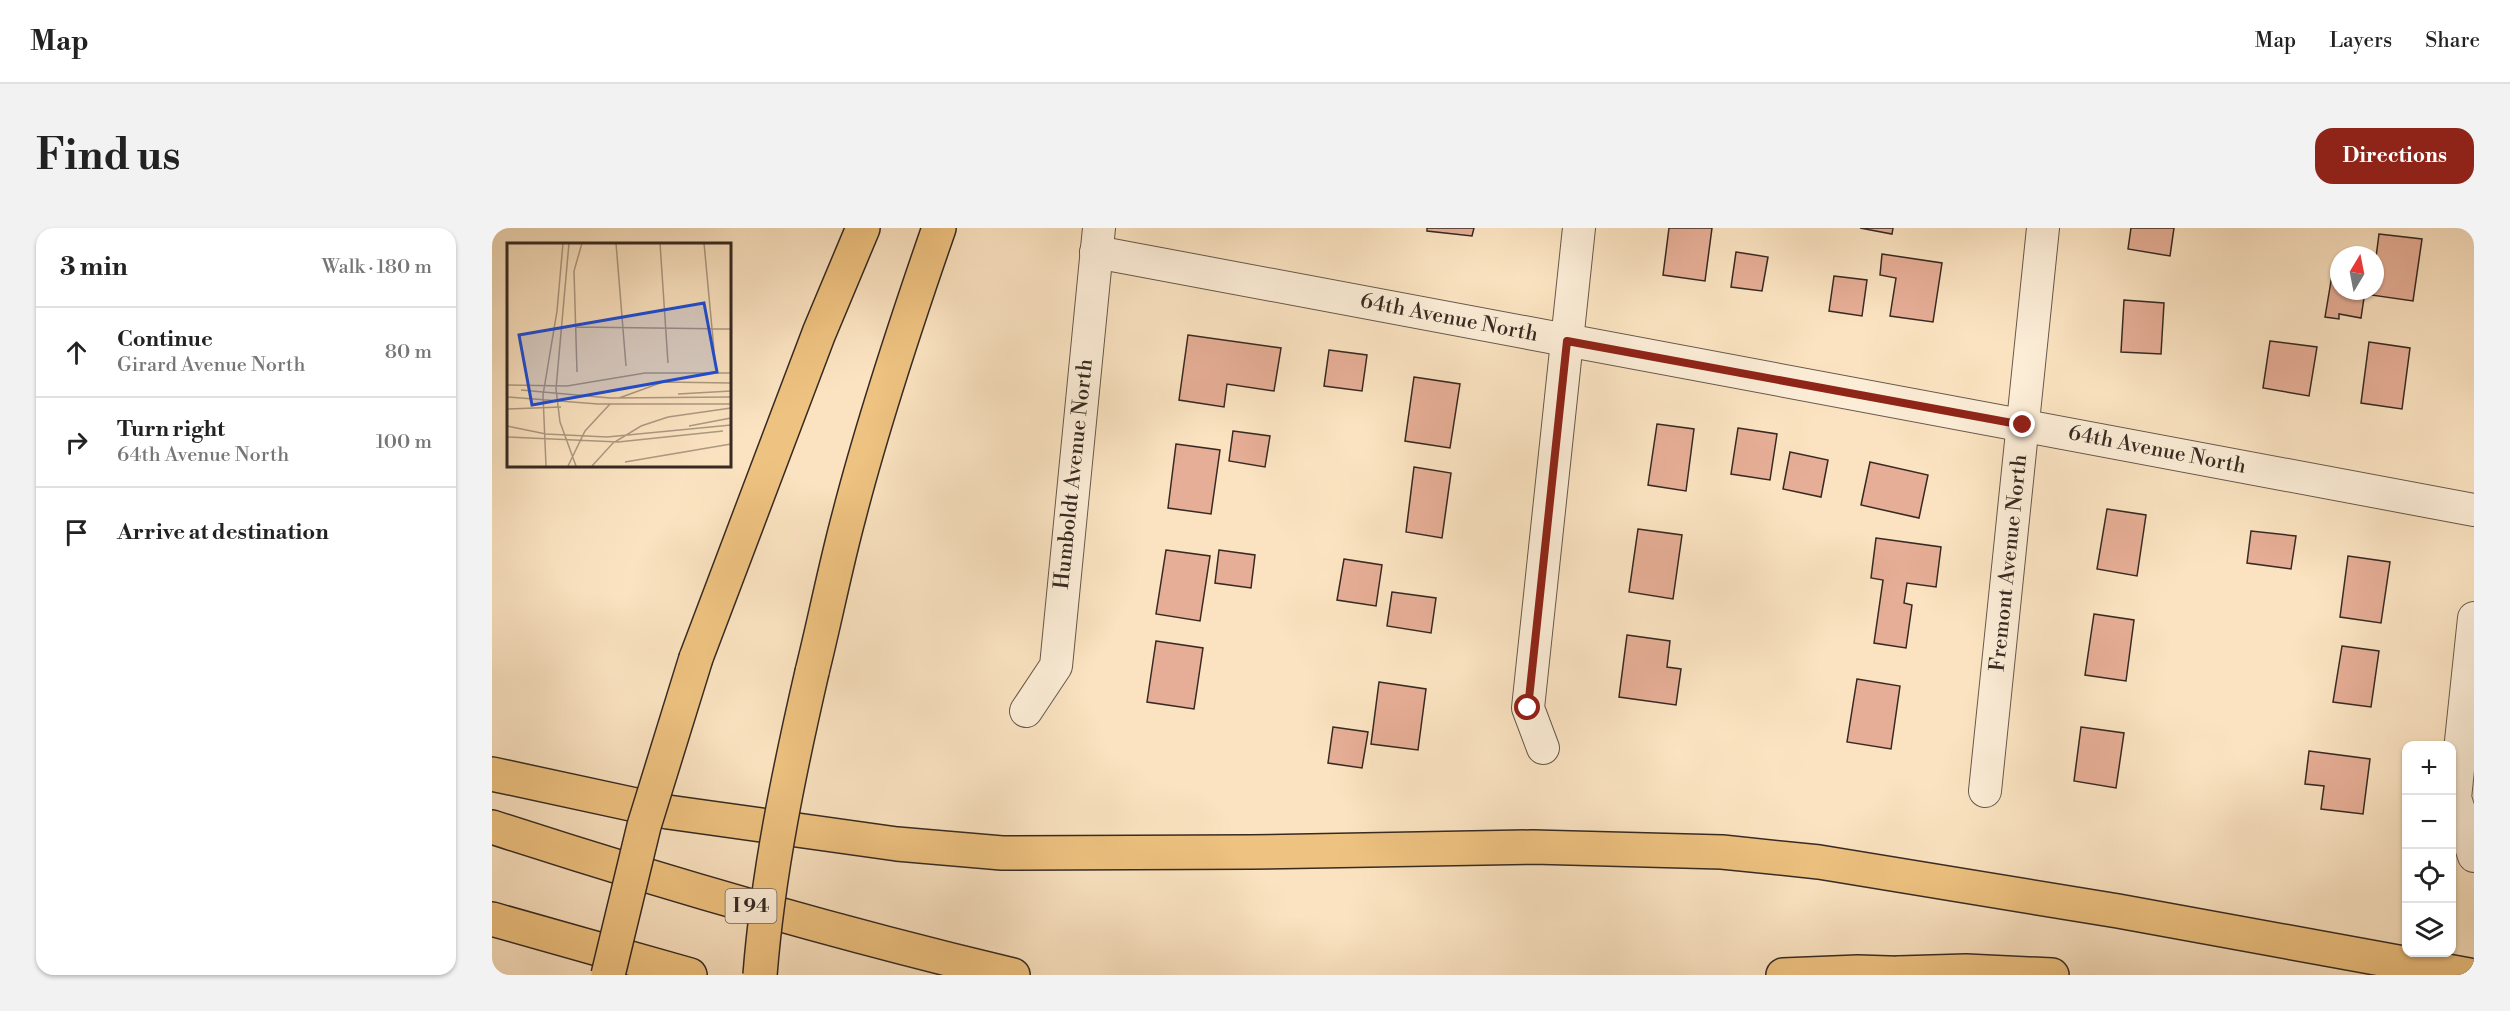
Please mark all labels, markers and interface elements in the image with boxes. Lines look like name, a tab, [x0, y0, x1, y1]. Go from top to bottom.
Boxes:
text: Map	[30, 24, 89, 59]
text: Map	[2255, 28, 2296, 54]
text: Layers	[2329, 28, 2392, 54]
text: Share	[2425, 28, 2480, 54]
button: Directions	[2315, 128, 2474, 184]
text: Find us	[36, 130, 180, 183]
inset map	[507, 243, 730, 466]
north arrow	[2330, 246, 2384, 300]
text: 3 min	[60, 251, 128, 283]
text: Walk · 180 m	[322, 255, 432, 280]
street label: 64th Avenue North	[1358, 288, 1541, 348]
text: Continue	[117, 326, 213, 353]
icon: ahead	[60, 336, 93, 369]
text: 80 m	[385, 340, 432, 365]
text: Girard Avenue North	[117, 353, 305, 378]
street label: Humboldt Avenue North	[1049, 357, 1099, 590]
route end	[2009, 411, 2035, 437]
text: Turn right	[117, 416, 225, 443]
street label: 64th Avenue North	[2066, 420, 2249, 480]
icon: right	[60, 426, 93, 459]
text: 100 m	[376, 430, 432, 455]
text: 64th Avenue North	[117, 443, 289, 468]
street label: Fremont Avenue North	[1985, 453, 2033, 673]
icon: arrive	[60, 516, 93, 549]
text: Arrive at destination	[117, 519, 329, 546]
route start	[1514, 694, 1540, 720]
map controls	[2402, 741, 2456, 957]
button: +	[2402, 741, 2456, 795]
button: −	[2402, 795, 2456, 849]
button: locate	[2402, 849, 2456, 903]
road number: I 94	[726, 889, 776, 923]
button: layers	[2402, 903, 2456, 957]

